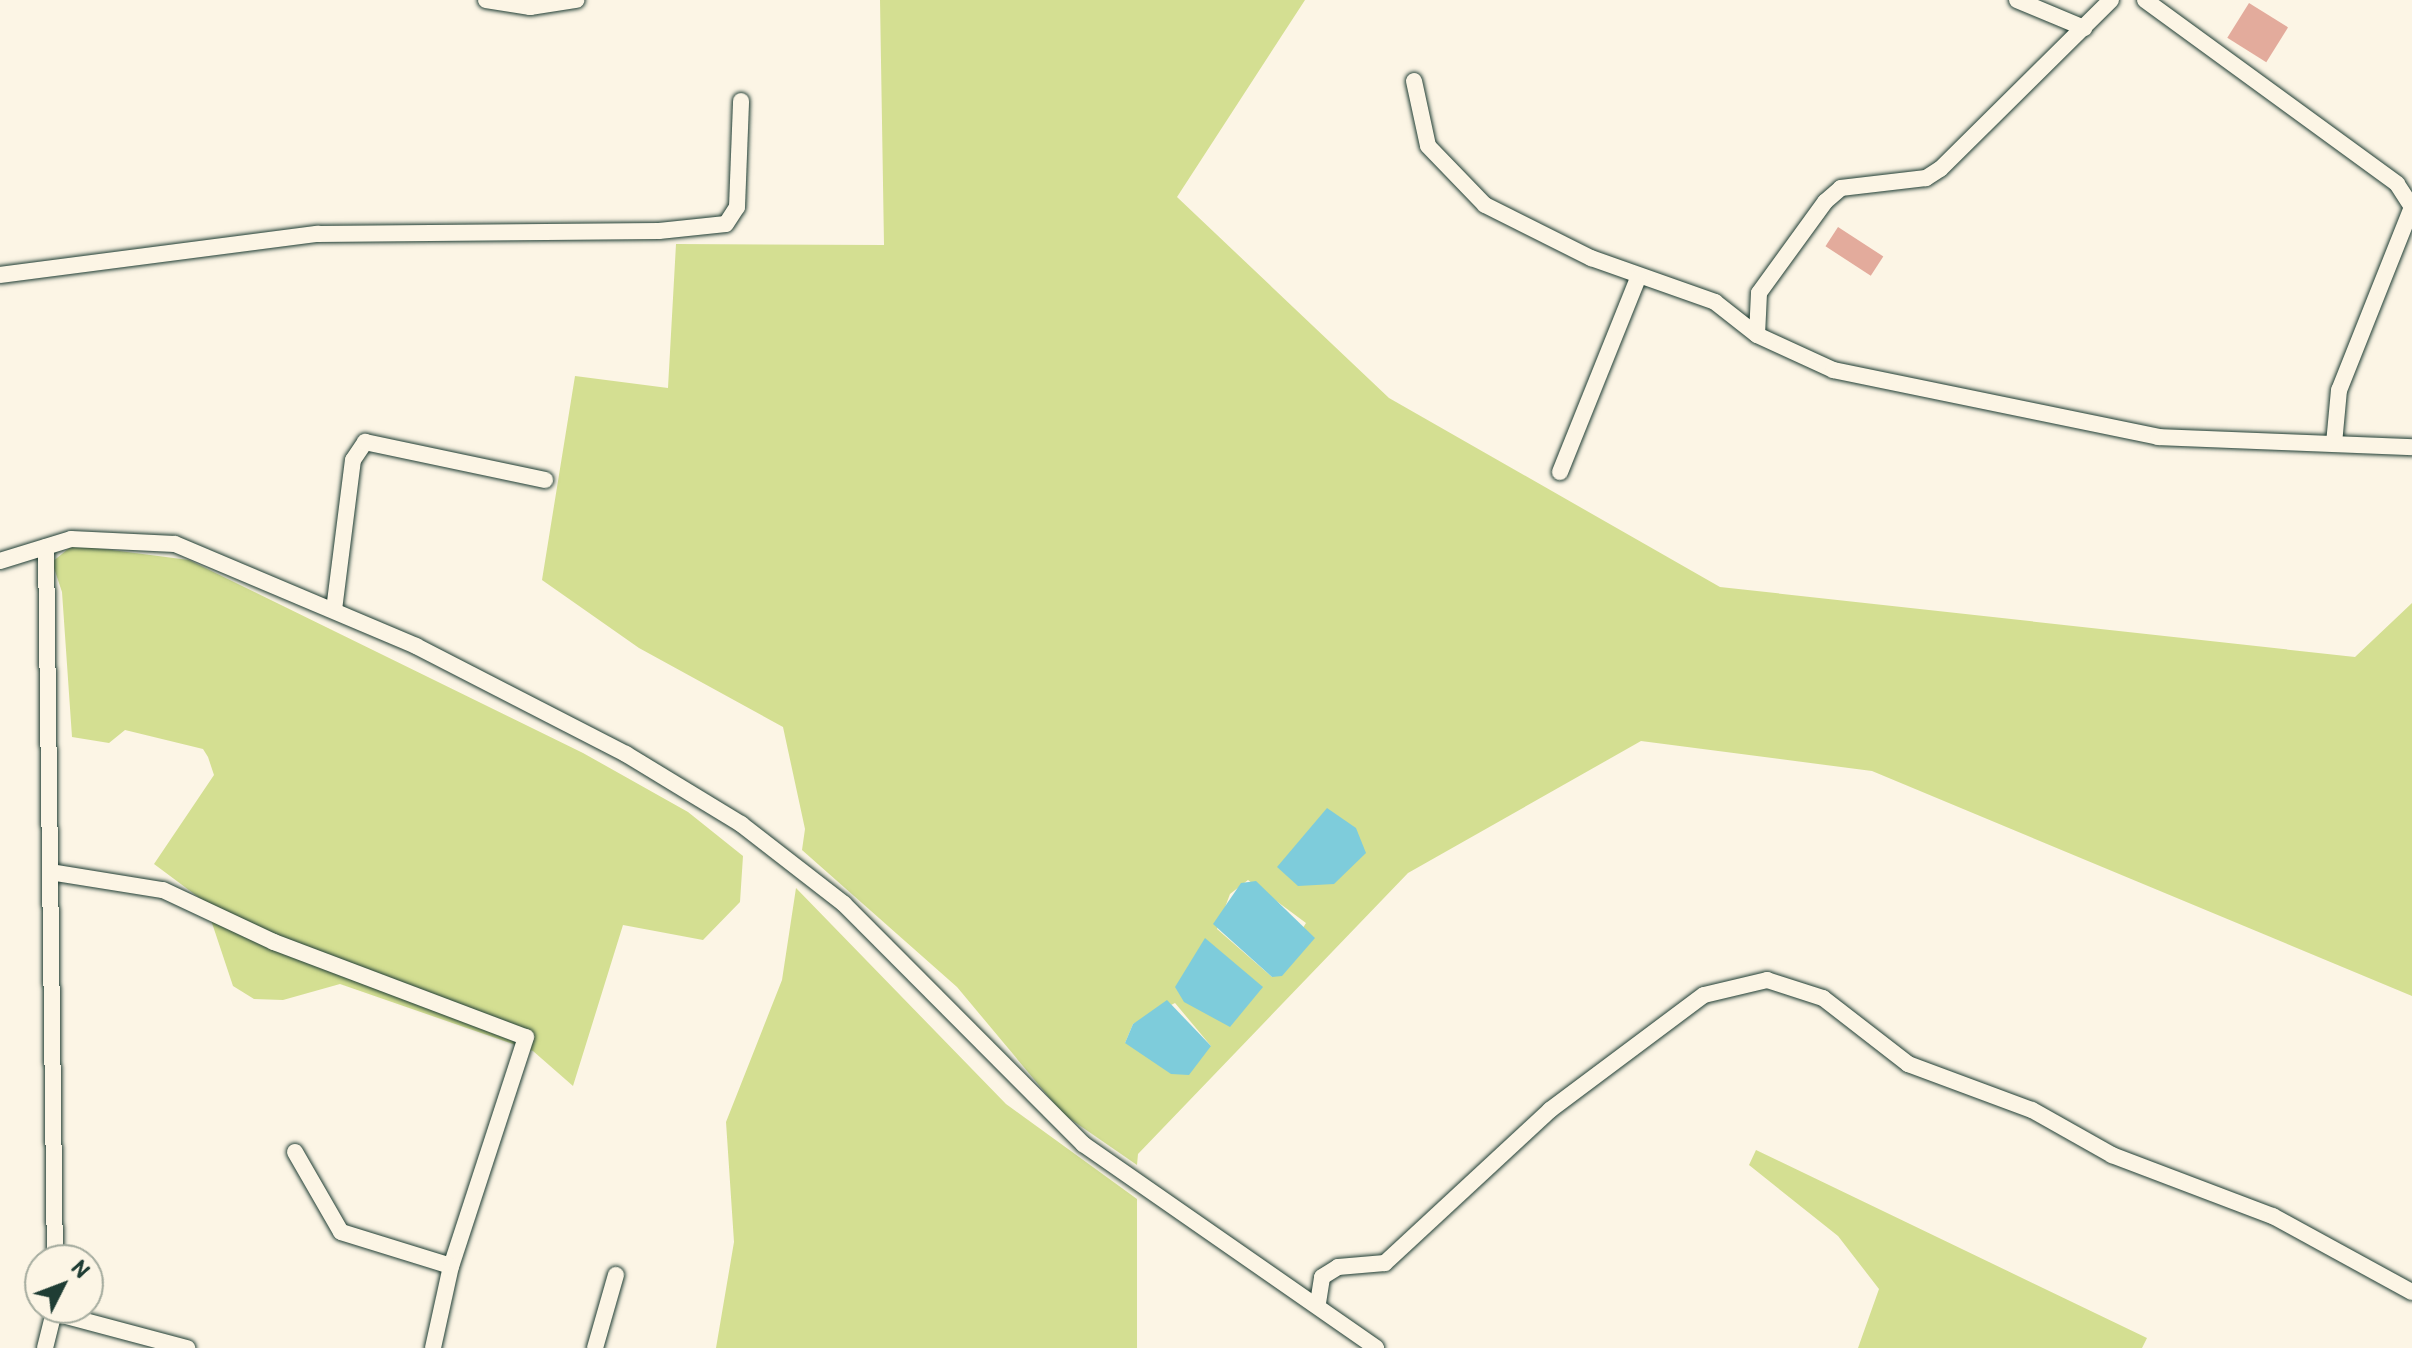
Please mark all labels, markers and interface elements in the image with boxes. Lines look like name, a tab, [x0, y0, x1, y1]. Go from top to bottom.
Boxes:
north arrow	[24, 1244, 104, 1324]
text: N	[66, 1254, 96, 1283]

